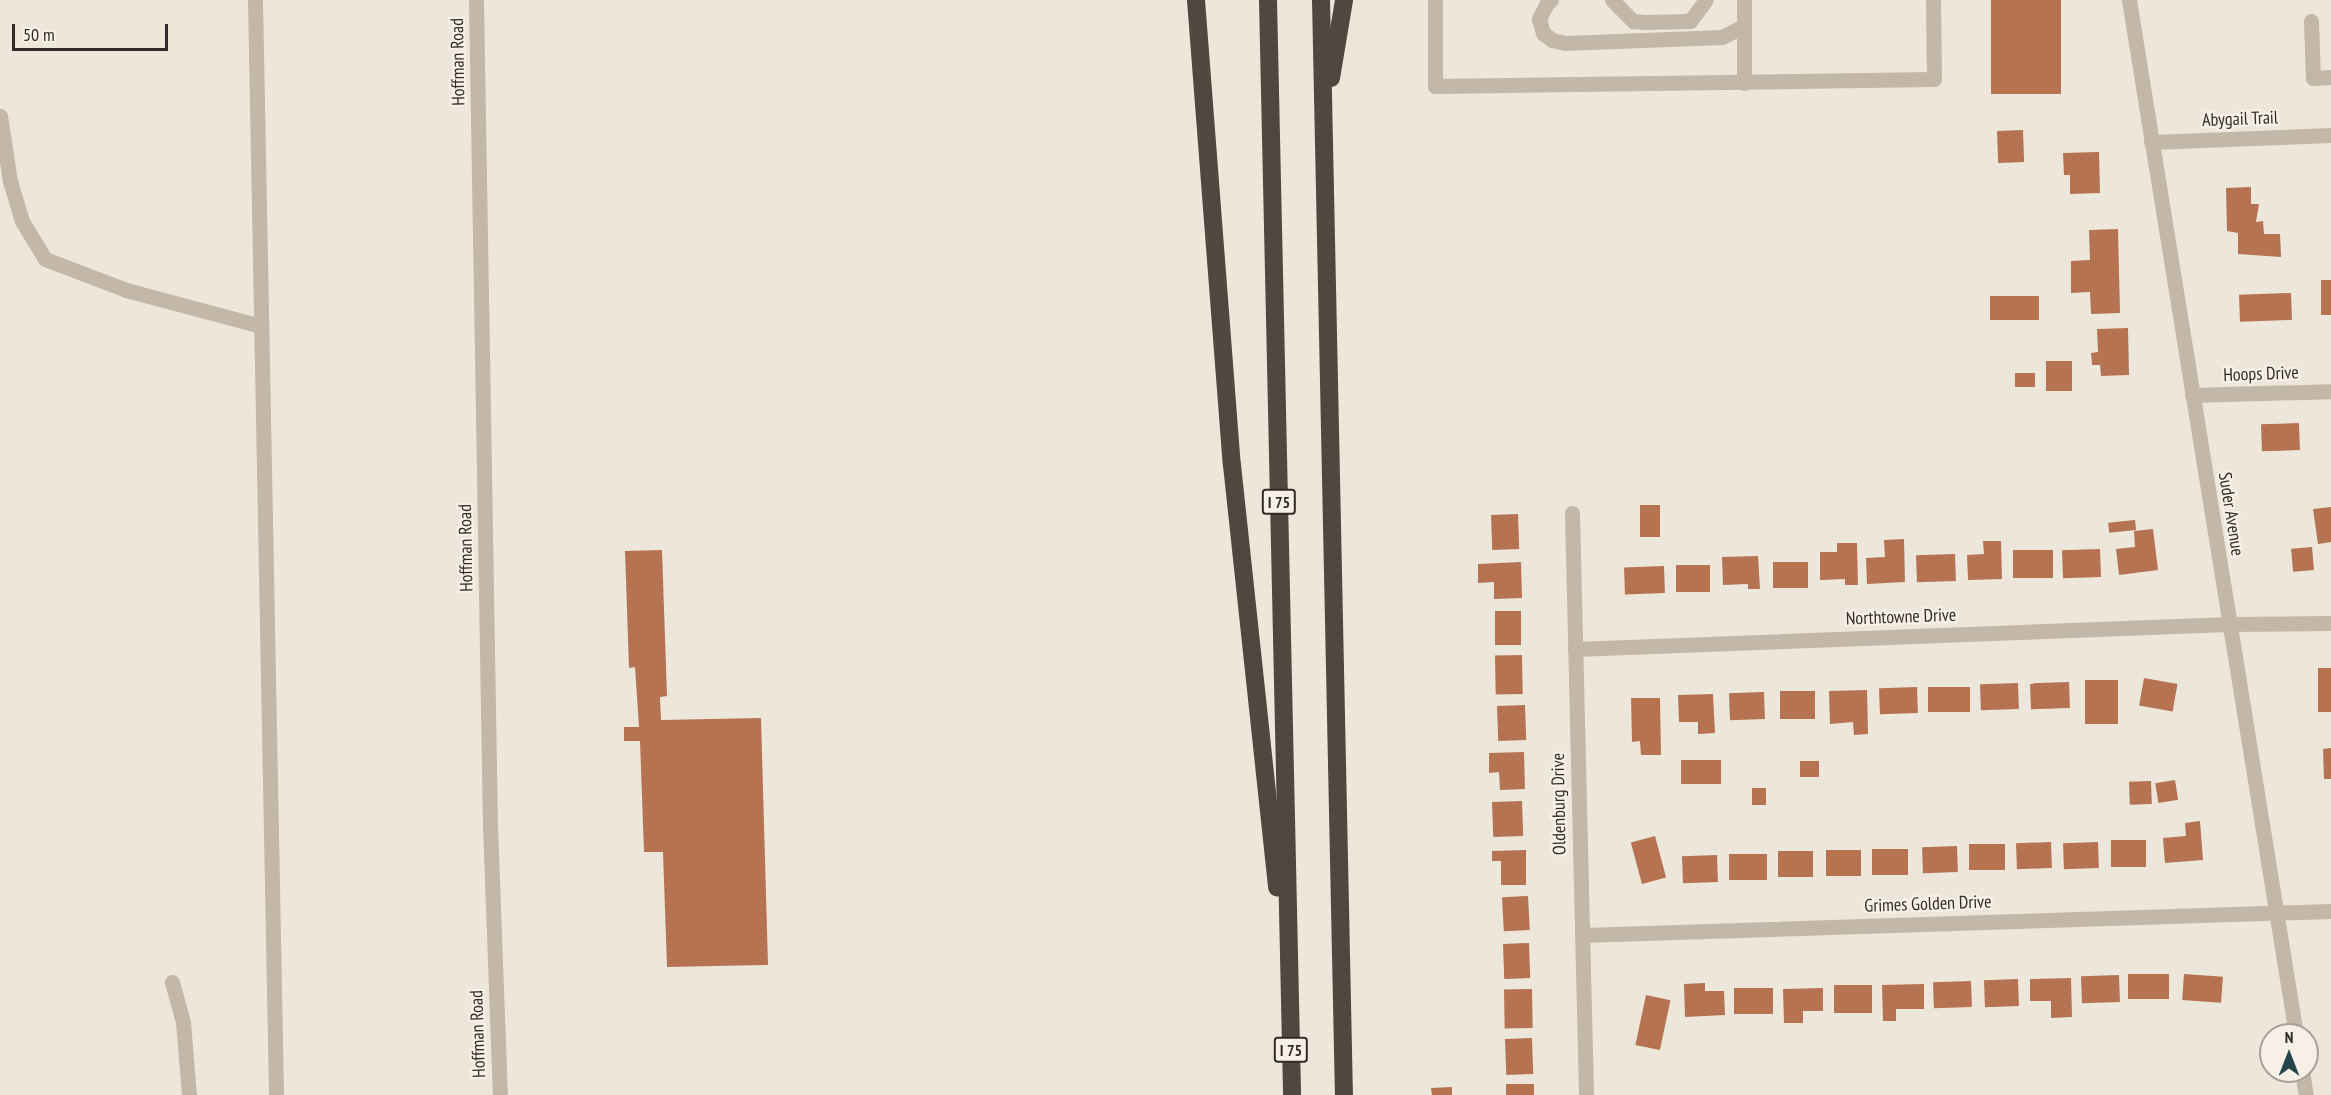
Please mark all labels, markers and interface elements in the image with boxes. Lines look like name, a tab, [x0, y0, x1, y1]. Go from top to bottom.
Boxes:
scale bar	[15, 12, 171, 50]
street label: Hoffman Road	[446, 18, 470, 106]
text: 50 m	[23, 23, 55, 46]
street label: Abygail Trail	[2201, 107, 2279, 131]
street label: Hoops Drive	[2223, 362, 2299, 386]
street label: Suder Avenue	[2214, 470, 2248, 558]
road number: I 75	[1261, 489, 1297, 515]
street label: Hoffman Road	[454, 504, 478, 592]
street label: Northtowne Drive	[1845, 604, 1957, 630]
street label: Oldenburg Drive	[1547, 753, 1571, 855]
street label: Grimes Golden Drive	[1864, 891, 1992, 917]
street label: Hoffman Road	[466, 990, 490, 1078]
north arrow	[2259, 1023, 2319, 1083]
text: N	[2285, 1027, 2293, 1047]
road number: I 75	[1273, 1037, 1309, 1063]

